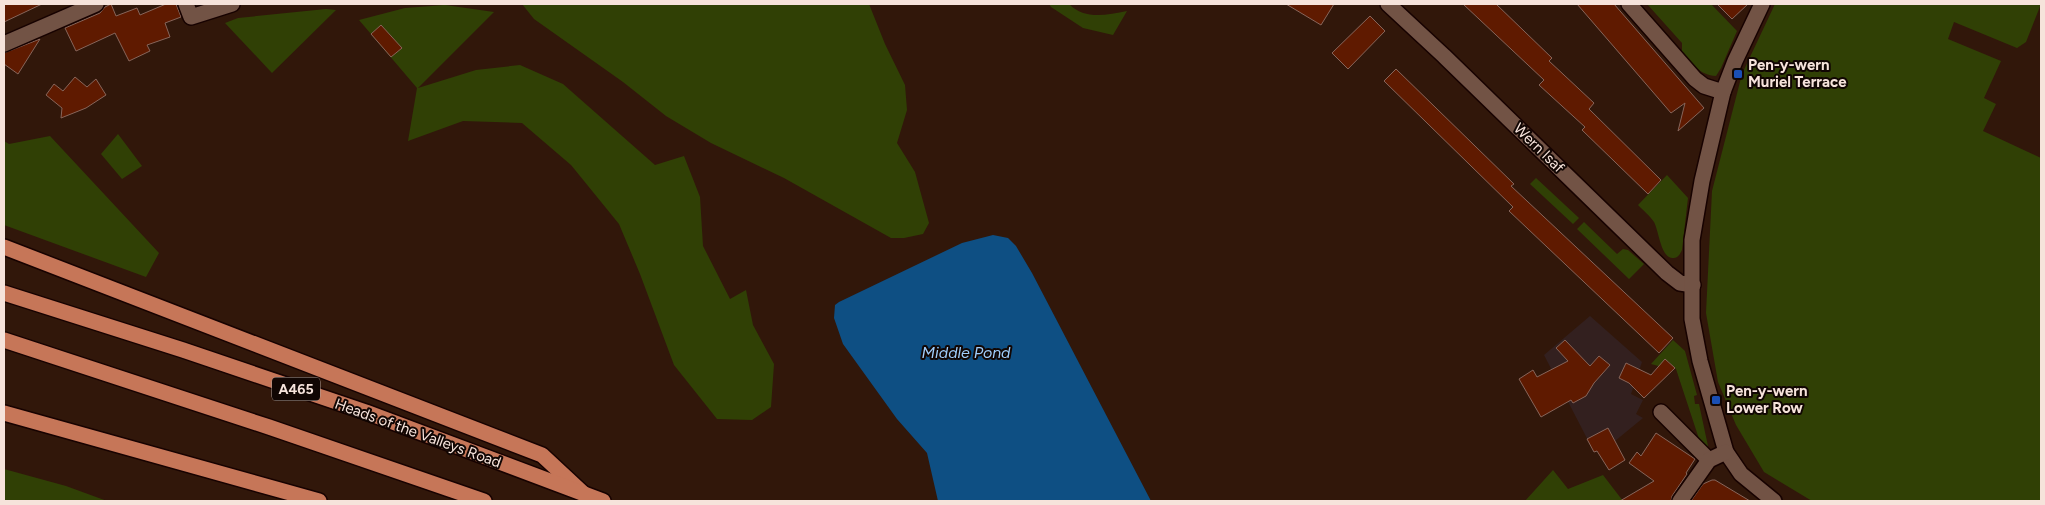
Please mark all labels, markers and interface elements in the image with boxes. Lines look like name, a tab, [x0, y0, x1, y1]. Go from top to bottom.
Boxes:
place label: Pen-y-wern Muriel Terrace	[1748, 56, 1847, 91]
marker: Pen-y-wern Muriel Terrace	[1732, 68, 1744, 80]
street label: Wern Isaf	[1510, 120, 1568, 177]
water label: Middle Pond	[921, 343, 1011, 362]
road number: A465	[272, 378, 320, 400]
place label: Pen-y-wern Lower Row	[1726, 382, 1807, 417]
marker: Pen-y-wern Lower Row	[1710, 394, 1722, 406]
street label: Heads of the Valleys Road	[332, 395, 504, 471]

